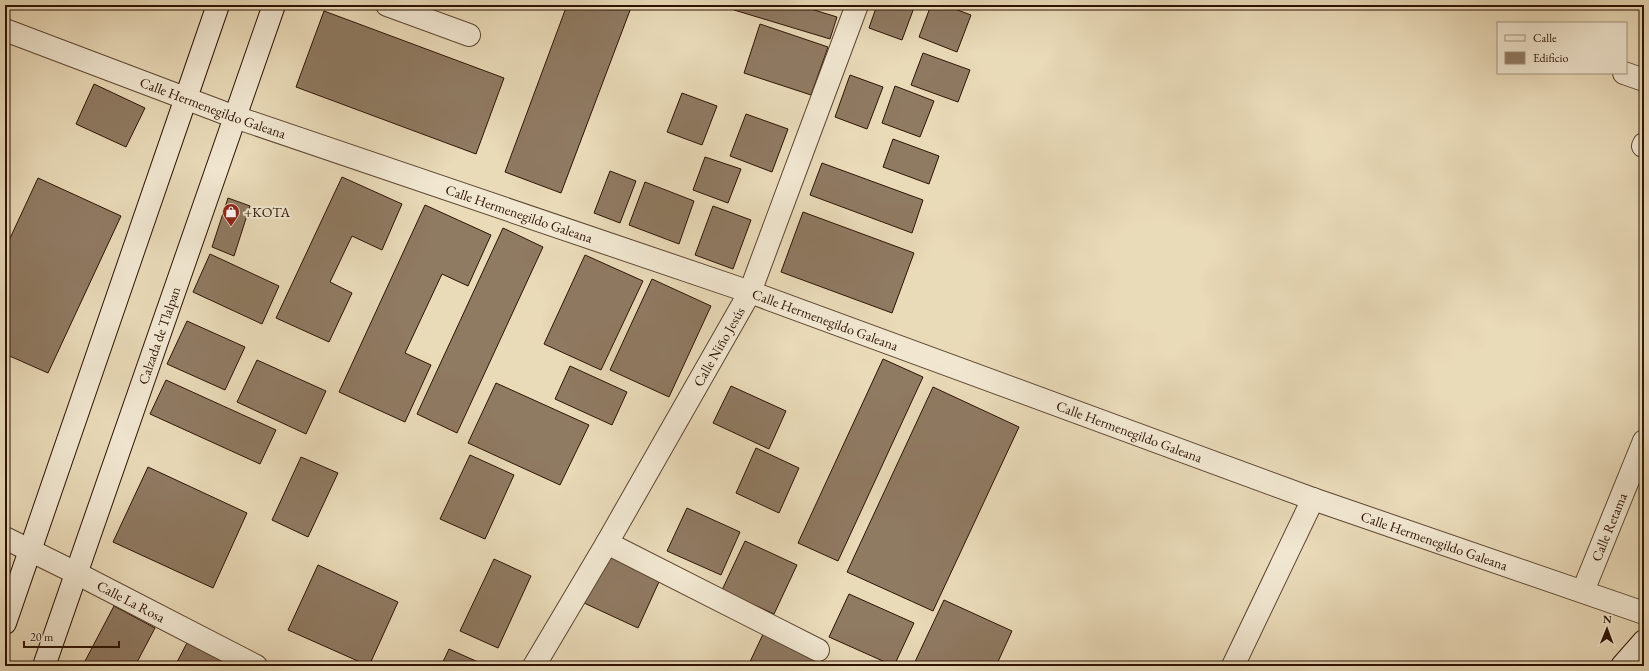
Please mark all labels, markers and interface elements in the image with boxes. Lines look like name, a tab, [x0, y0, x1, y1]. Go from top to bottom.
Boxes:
legend	[1497, 22, 1627, 74]
text: Calle	[1533, 30, 1557, 46]
text: Edificio	[1533, 50, 1569, 66]
street label: Calle Hermenegildo Galeana	[137, 73, 289, 143]
street label: Calle Hermenegildo Galeana	[443, 180, 595, 247]
shop icon: +KOTA	[221, 202, 241, 227]
place label: +KOTA	[244, 203, 290, 221]
street label: Calzada de Tlalpan	[134, 284, 185, 387]
street label: Calle Hermenegildo Galeana	[750, 285, 901, 355]
street label: Calle Niño Jesús	[689, 303, 749, 390]
street label: Calle Hermenegildo Galeana	[1054, 396, 1205, 467]
street label: Calle Retama	[1587, 490, 1631, 564]
street label: Calle Hermenegildo Galeana	[1358, 507, 1511, 575]
street label: Calle La Rosa	[94, 576, 168, 627]
north arrow	[1587, 609, 1627, 649]
text: N	[1603, 612, 1612, 626]
scale bar	[24, 623, 119, 649]
text: 20 m	[30, 629, 54, 645]

